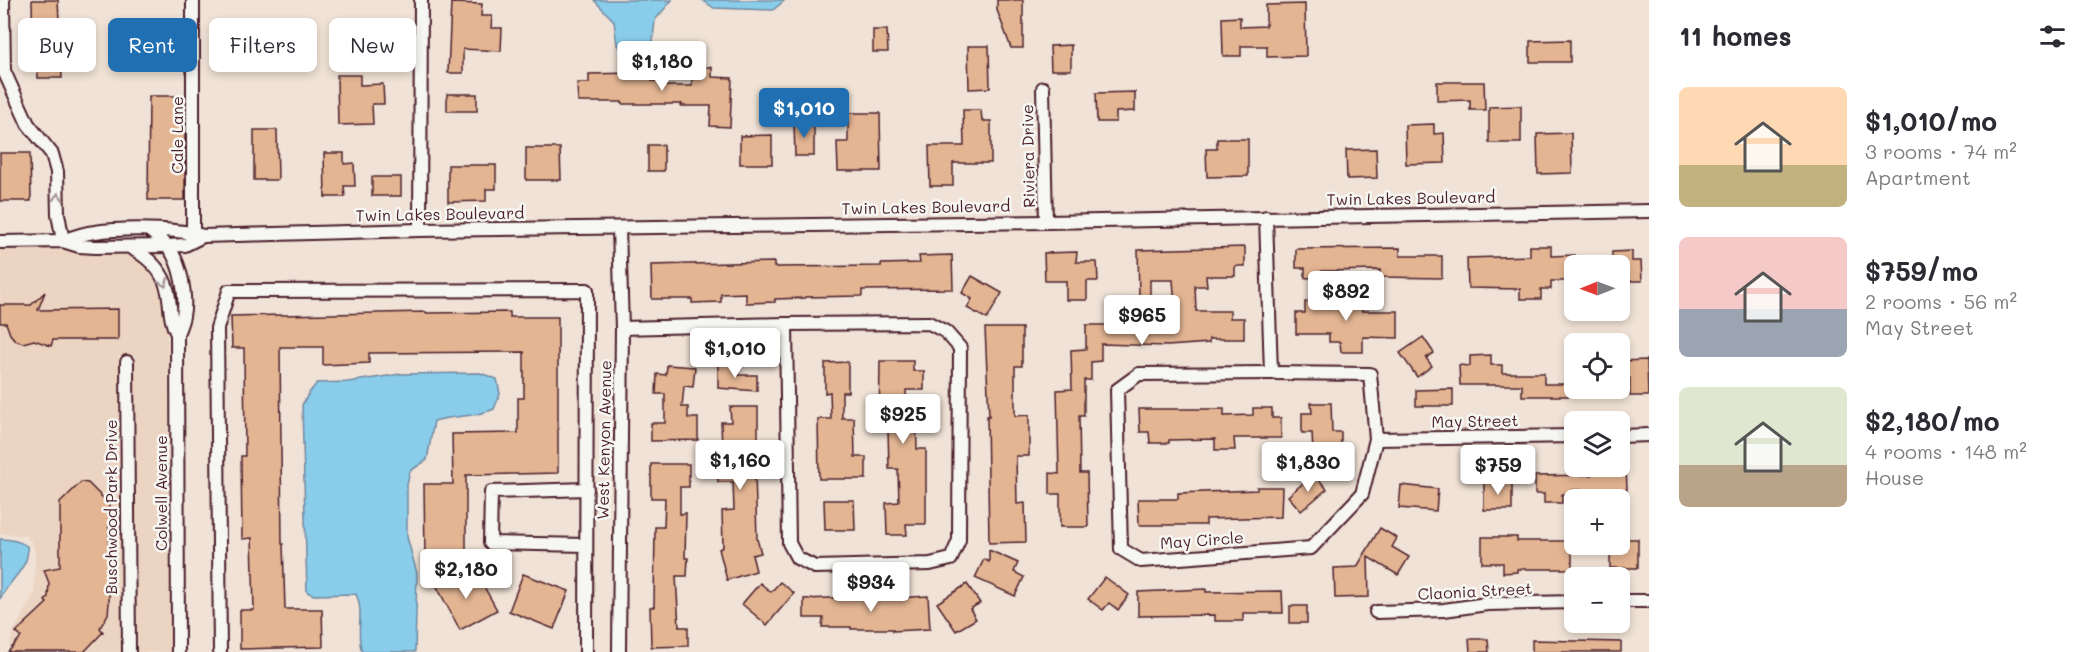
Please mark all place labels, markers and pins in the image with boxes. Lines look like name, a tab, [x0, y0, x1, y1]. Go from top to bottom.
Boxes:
pin: $1,180	[613, 41, 711, 92]
pin: $1,010	[755, 88, 853, 139]
pin: $892	[1310, 271, 1382, 322]
pin: $965	[1106, 295, 1178, 346]
pin: $1,010	[686, 328, 784, 379]
pin: $925	[867, 394, 939, 445]
pin: $1,160	[691, 440, 789, 491]
pin: $1,830	[1259, 442, 1357, 493]
pin: $759	[1462, 445, 1534, 496]
pin: $2,180	[417, 549, 515, 600]
pin: $934	[835, 562, 907, 613]

